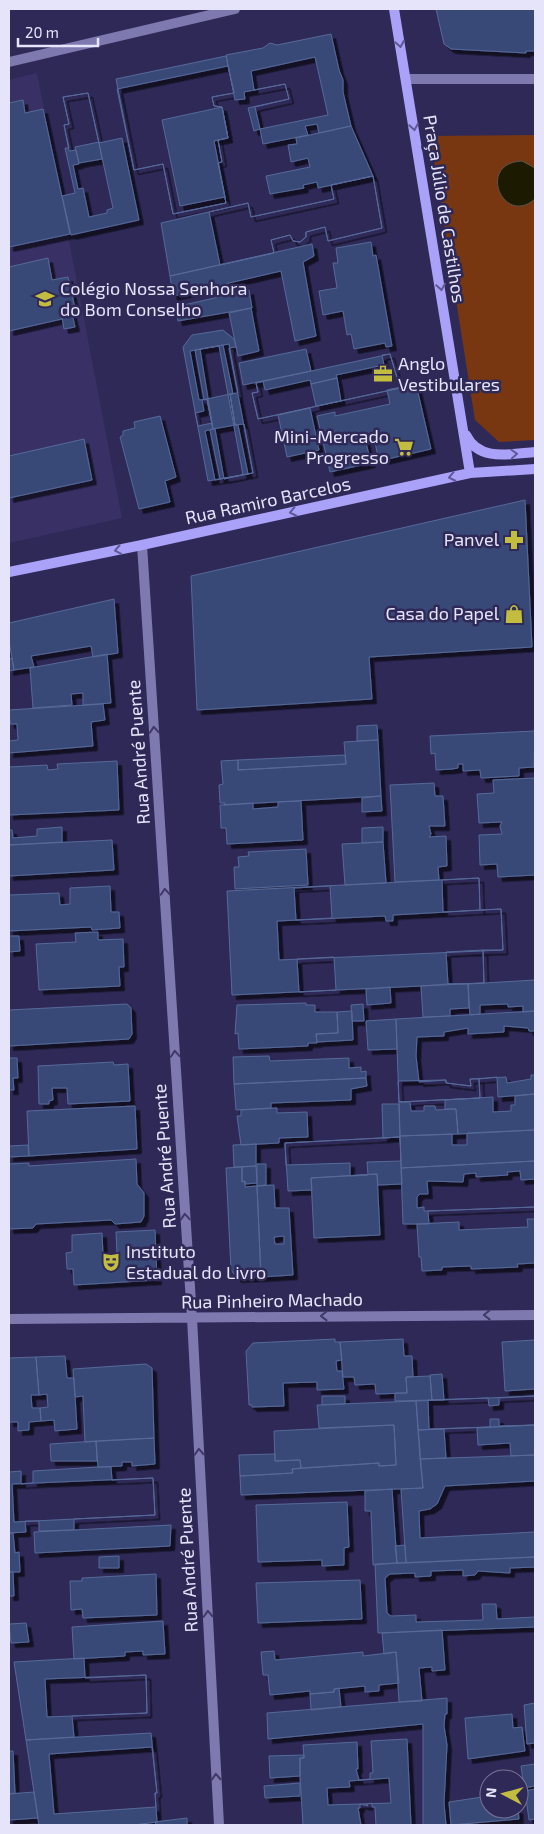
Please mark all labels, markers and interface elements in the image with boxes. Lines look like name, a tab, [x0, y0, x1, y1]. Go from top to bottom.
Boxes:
scale bar	[18, 15, 98, 47]
text: 20 m	[25, 23, 59, 41]
one-way arrow	[394, 39, 405, 48]
street label: Praça Júlio de Castilhos	[418, 113, 471, 305]
one-way arrow	[409, 122, 419, 131]
place label: Colégio Nossa Senhora do Bom Conselho	[60, 277, 247, 320]
one-way arrow	[435, 283, 445, 291]
school or university icon: Colégio Nossa Senhora do Bom Conselho	[34, 288, 56, 310]
place label: Anglo Vestibulares	[398, 352, 500, 395]
office icon: Anglo Vestibulares	[372, 363, 394, 385]
place label: Mini-Mercado Progresso	[274, 425, 389, 468]
supermarket icon: Mini-Mercado Progresso	[393, 436, 415, 458]
one-way arrow	[510, 448, 518, 459]
one-way arrow	[448, 471, 457, 482]
street label: Rua Ramiro Barcelos	[183, 472, 353, 528]
one-way arrow	[289, 506, 298, 517]
place label: Panvel	[444, 528, 500, 550]
pharmacy icon: Panvel	[503, 529, 525, 551]
one-way arrow	[113, 545, 122, 555]
place label: Casa do Papel	[385, 602, 500, 624]
shop icon: Casa do Papel	[503, 603, 525, 625]
street label: Rua André Puente	[122, 679, 154, 825]
one-way arrow	[149, 726, 160, 734]
one-way arrow	[159, 888, 170, 896]
one-way arrow	[169, 1050, 180, 1058]
street label: Rua André Puente	[148, 1083, 180, 1229]
one-way arrow	[180, 1212, 191, 1220]
place label: Instituto Estadual do Livro	[126, 1240, 266, 1283]
theatre icon: Instituto Estadual do Livro	[100, 1251, 122, 1273]
street label: Rua Pinheiro Machado	[181, 1287, 363, 1313]
one-way arrow	[482, 1310, 490, 1320]
one-way arrow	[320, 1311, 328, 1321]
one-way arrow	[193, 1448, 204, 1456]
street label: Rua André Puente	[172, 1487, 202, 1633]
one-way arrow	[202, 1610, 213, 1618]
north arrow	[479, 1769, 529, 1819]
one-way arrow	[211, 1772, 222, 1780]
text: N	[482, 1787, 500, 1799]

